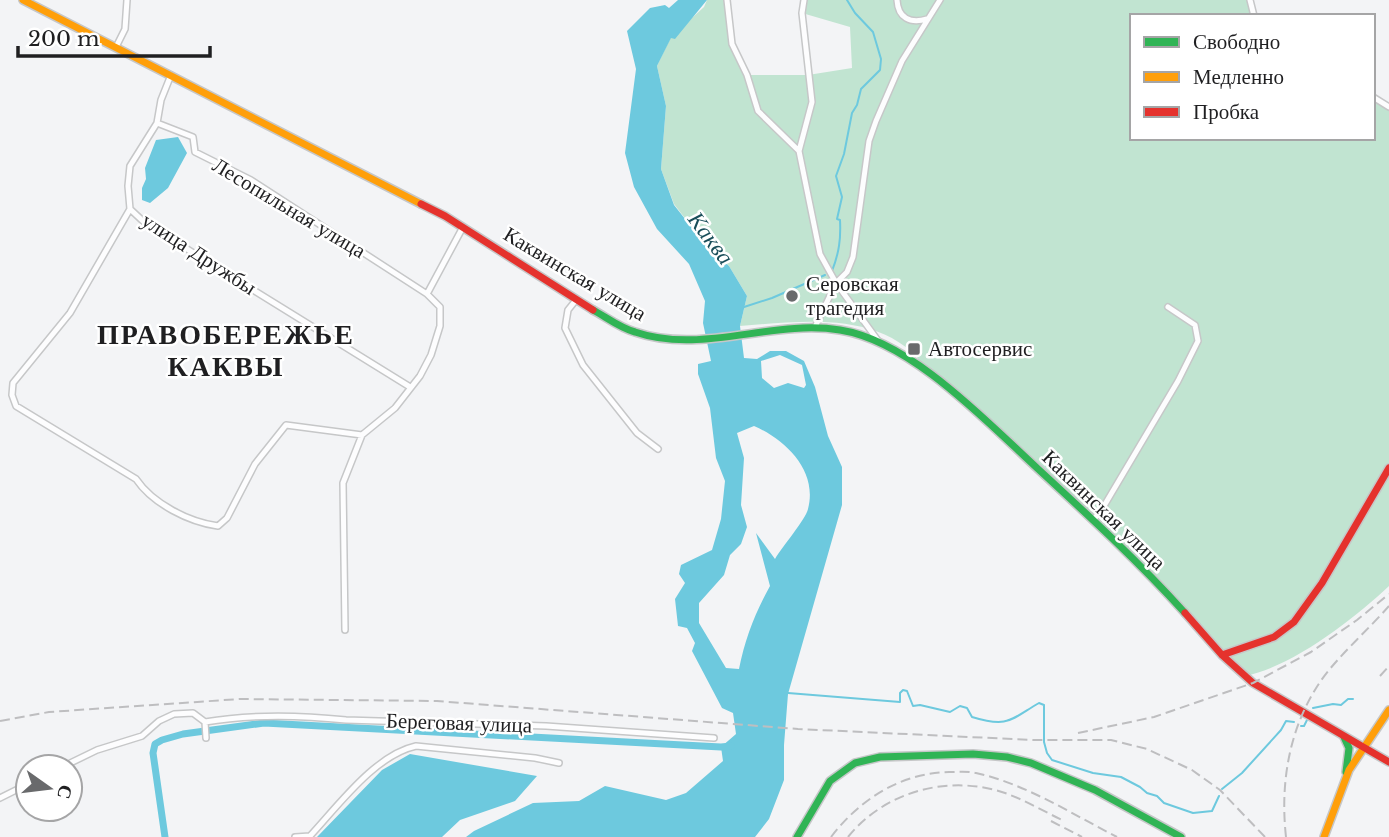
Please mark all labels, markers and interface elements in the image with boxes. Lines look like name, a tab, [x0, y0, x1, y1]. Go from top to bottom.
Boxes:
scale bar	[18, 14, 210, 58]
legend	[1130, 14, 1375, 140]
text: 200 m	[28, 26, 100, 52]
text: Свободно	[1193, 29, 1280, 55]
text: Медленно	[1193, 64, 1284, 90]
text: Пробка	[1193, 99, 1260, 125]
street label: Лесопильная улица	[208, 152, 371, 264]
water label: Каква	[682, 205, 740, 270]
street label: улица Дружбы	[137, 207, 261, 301]
street label: Каквинская улица	[499, 221, 652, 327]
place label: Серовская трагедия	[806, 271, 899, 321]
marker: Серовская трагедия	[784, 288, 800, 304]
district label: ПРАВОБЕРЕЖЬЕ КАКВЫ	[97, 317, 355, 384]
place label: Автосервис	[928, 336, 1032, 362]
marker: Автосервис	[906, 341, 922, 357]
street label: Каквинская улица	[1037, 444, 1172, 576]
street label: Береговая улица	[385, 707, 533, 739]
north arrow	[14, 753, 84, 823]
text: С	[52, 783, 78, 801]

